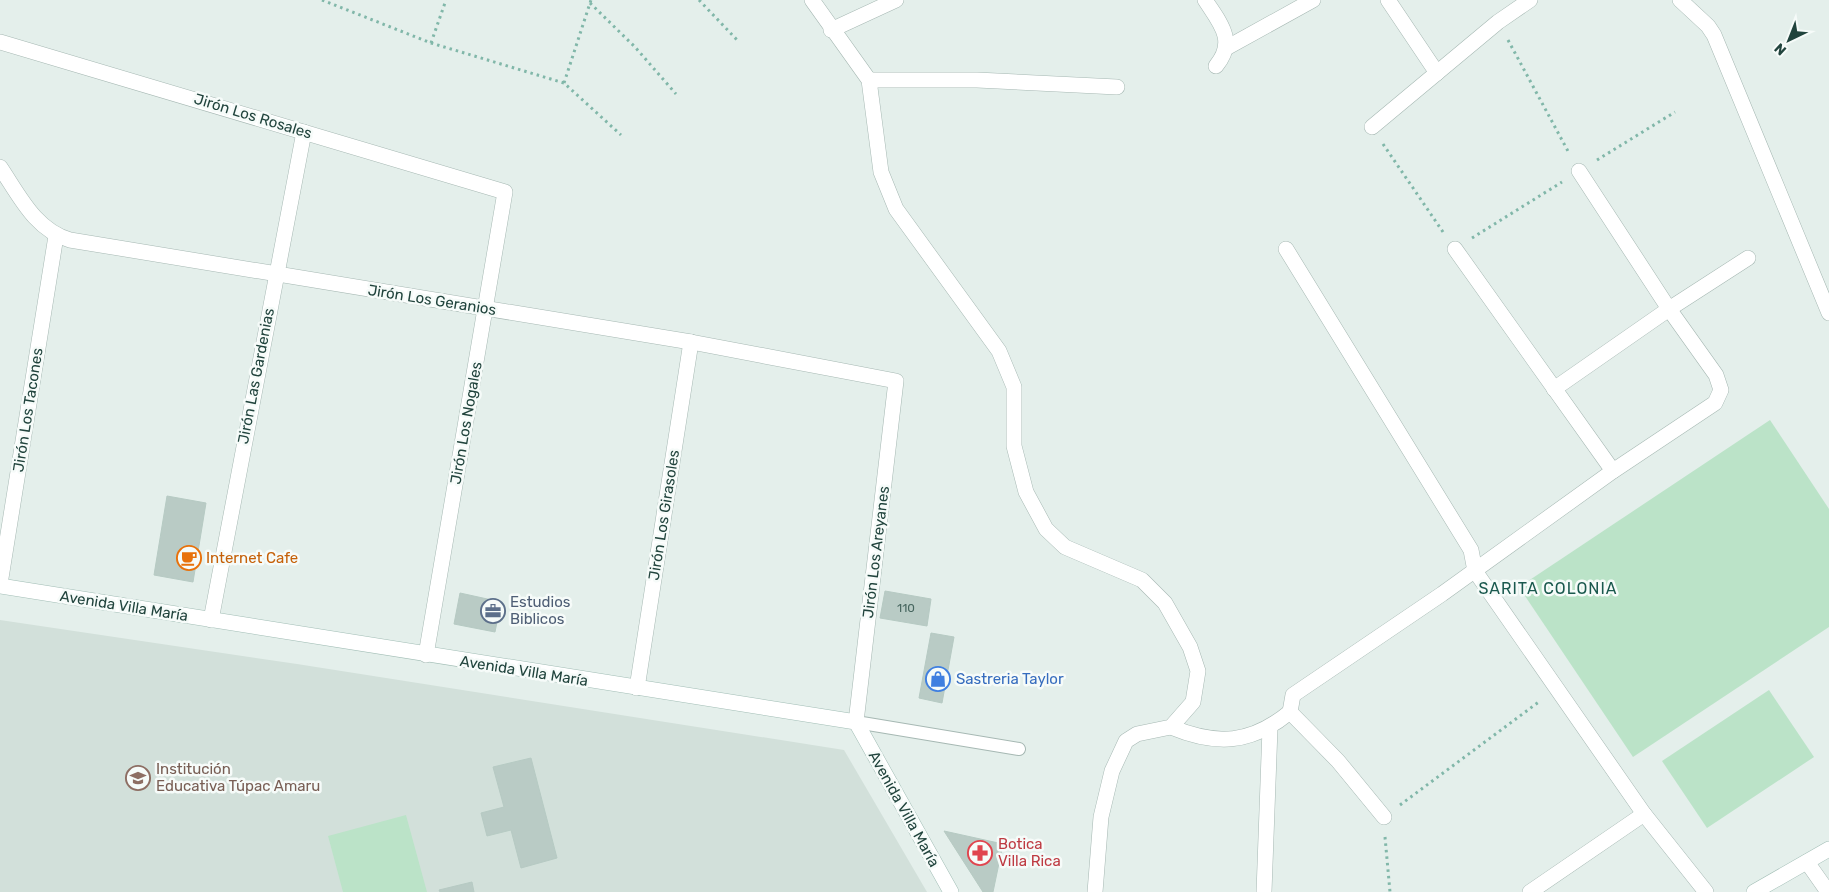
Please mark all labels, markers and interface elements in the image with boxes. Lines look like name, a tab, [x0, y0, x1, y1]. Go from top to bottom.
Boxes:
north arrow	[1764, 15, 1814, 65]
text: N	[1771, 39, 1790, 59]
street label: Jirón Los Rosales	[192, 90, 314, 143]
street label: Jirón Los Geranios	[367, 281, 498, 319]
street label: Jirón Las Gardenias	[234, 306, 278, 446]
street label: Jirón Los Tacones	[9, 346, 47, 473]
street label: Jirón Los Nogales	[446, 360, 486, 486]
street label: Jirón Los Girasoles	[645, 448, 683, 582]
street label: Jirón Los Areyanes	[859, 485, 893, 619]
cafe icon: Internet Cafe	[176, 545, 202, 571]
place label: Internet Cafe	[206, 549, 298, 567]
district label: SARITA COLONIA	[1478, 579, 1618, 598]
street label: Avenida Villa María	[59, 587, 189, 625]
place label: Estudios Biblicos	[510, 593, 571, 628]
office icon: Estudios Biblicos	[480, 598, 506, 624]
house number: 110	[897, 601, 915, 615]
street label: Avenida Villa María	[459, 652, 589, 690]
shop icon: Sastreria Taylor	[925, 666, 951, 692]
place label: Sastreria Taylor	[956, 670, 1064, 688]
street label: Avenida Villa María	[865, 748, 943, 870]
place label: Institución Educativa Túpac Amaru	[156, 760, 320, 795]
school or university icon: Institución Educativa Túpac Amaru	[125, 765, 151, 791]
place label: Botica Villa Rica	[998, 835, 1061, 870]
pharmacy icon: Botica Villa Rica	[967, 840, 993, 866]

